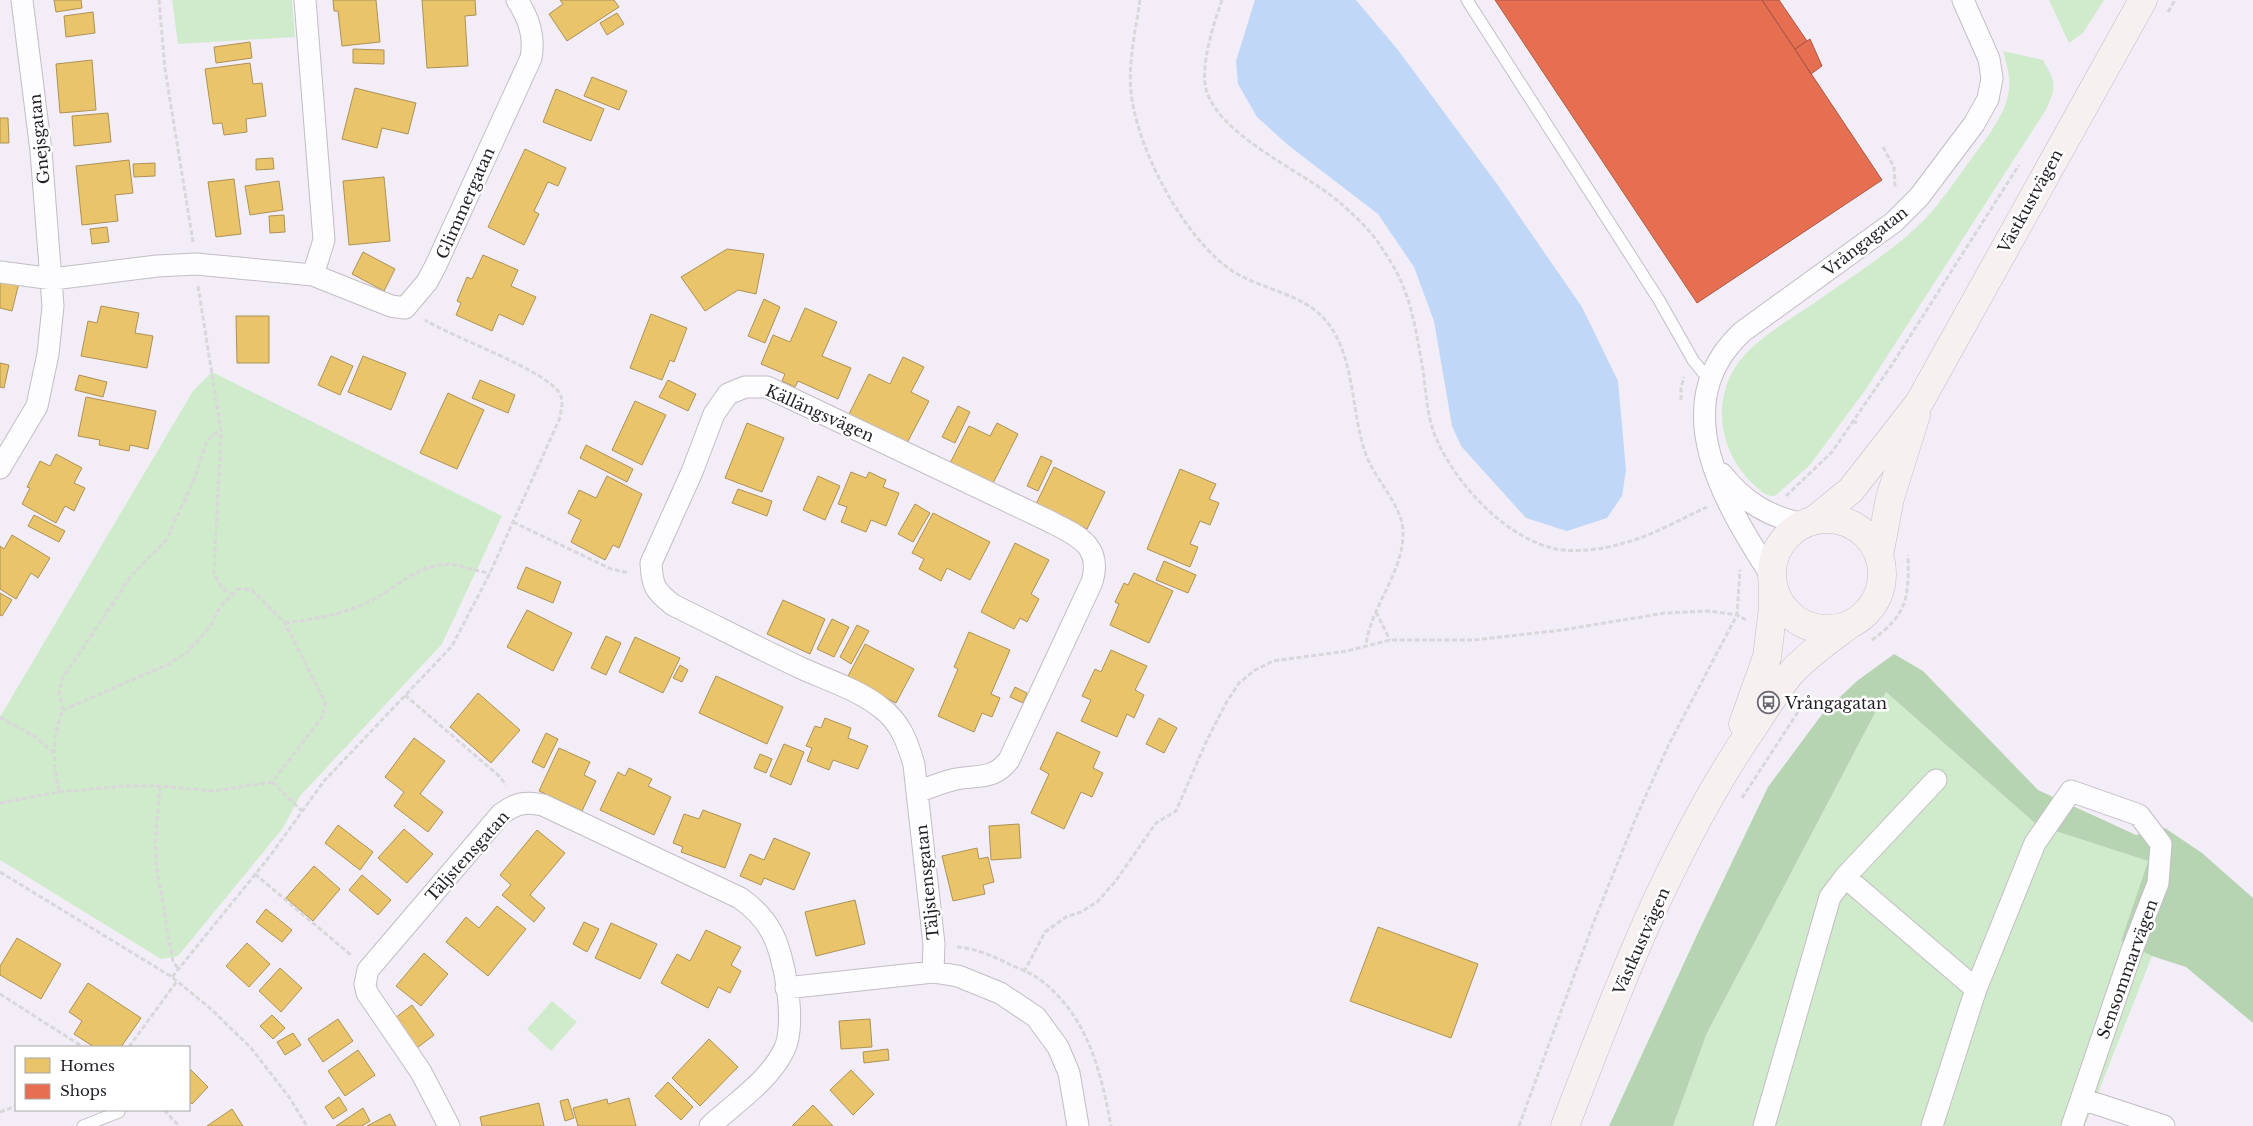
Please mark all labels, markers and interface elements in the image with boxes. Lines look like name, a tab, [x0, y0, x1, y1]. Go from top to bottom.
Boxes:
street label: Gnejsgatan	[24, 93, 54, 185]
street label: Glimmergatan	[431, 144, 499, 262]
street label: Västkustvägen	[1993, 146, 2067, 257]
street label: Vrångagatan	[1818, 202, 1911, 281]
street label: Källängsvägen	[763, 380, 877, 446]
bus stop icon: Vrångagatan	[1757, 691, 1781, 715]
place label: Vrångagatan	[1784, 693, 1887, 713]
street label: Täljstensgatan	[421, 806, 513, 906]
street label: Täljstensgatan	[911, 824, 943, 940]
street label: Västkustvägen	[1608, 884, 1674, 999]
street label: Sensommarvägen	[2092, 896, 2162, 1042]
legend	[15, 1046, 190, 1111]
text: Homes	[60, 1056, 115, 1075]
text: Shops	[60, 1081, 107, 1100]

